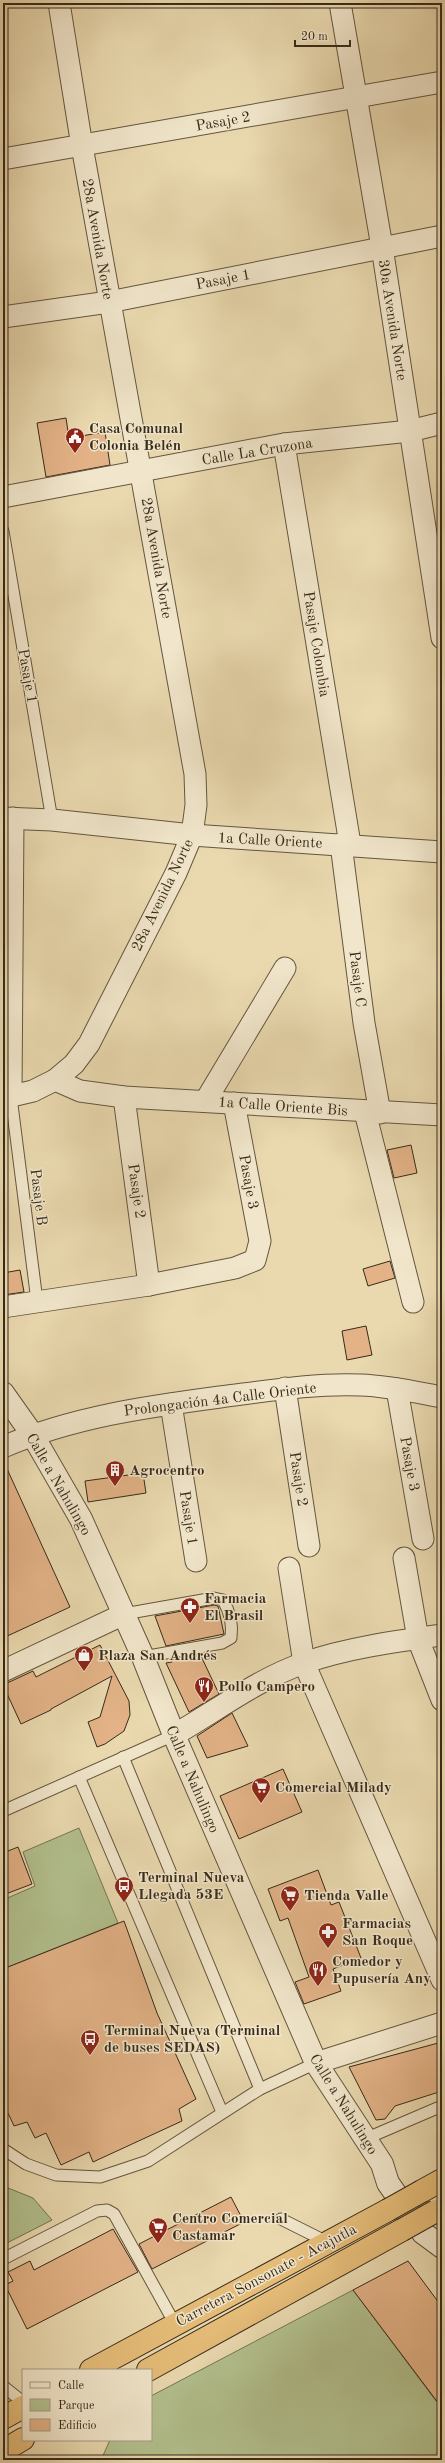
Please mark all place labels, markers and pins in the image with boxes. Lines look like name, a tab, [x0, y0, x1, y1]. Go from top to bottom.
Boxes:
place label: Casa Comunal Colonia Belén	[89, 422, 183, 454]
public building icon: Casa Comunal Colonia Belén	[64, 426, 86, 454]
building icon: Agrocentro	[104, 1459, 126, 1487]
place label: Agrocentro	[129, 1464, 205, 1479]
place label: Farmacia El Brasil	[204, 1592, 267, 1624]
pharmacy icon: Farmacia El Brasil	[179, 1596, 201, 1624]
shop icon: Plaza San Andrés	[73, 1644, 95, 1672]
place label: Plaza San Andrés	[98, 1649, 217, 1664]
restaurant icon: Pollo Campero	[193, 1675, 215, 1703]
place label: Pollo Campero	[218, 1680, 315, 1695]
supermarket icon: Comercial Milady	[250, 1776, 272, 1804]
place label: Comercial Milady	[275, 1781, 392, 1796]
place label: Terminal Nueva Llegada 53E	[138, 1871, 245, 1903]
bus stop icon: Terminal Nueva Llegada 53E	[113, 1875, 135, 1903]
supermarket icon: Tienda Valle	[279, 1884, 301, 1912]
place label: Tienda Valle	[304, 1889, 389, 1904]
place label: Farmacias San Roque	[342, 1917, 413, 1949]
pharmacy icon: Farmacias San Roque	[317, 1921, 339, 1949]
place label: Comedor y Pupusería Any	[332, 1955, 431, 1987]
restaurant icon: Comedor y Pupusería Any	[307, 1959, 329, 1987]
place label: Terminal Nueva (Terminal de buses SEDAS)	[104, 2024, 281, 2056]
bus stop icon: Terminal Nueva (Terminal de buses SEDAS)	[79, 2028, 101, 2056]
place label: Centro Comercial Castamar	[172, 2212, 288, 2244]
supermarket icon: Centro Comercial Castamar	[147, 2216, 169, 2244]

